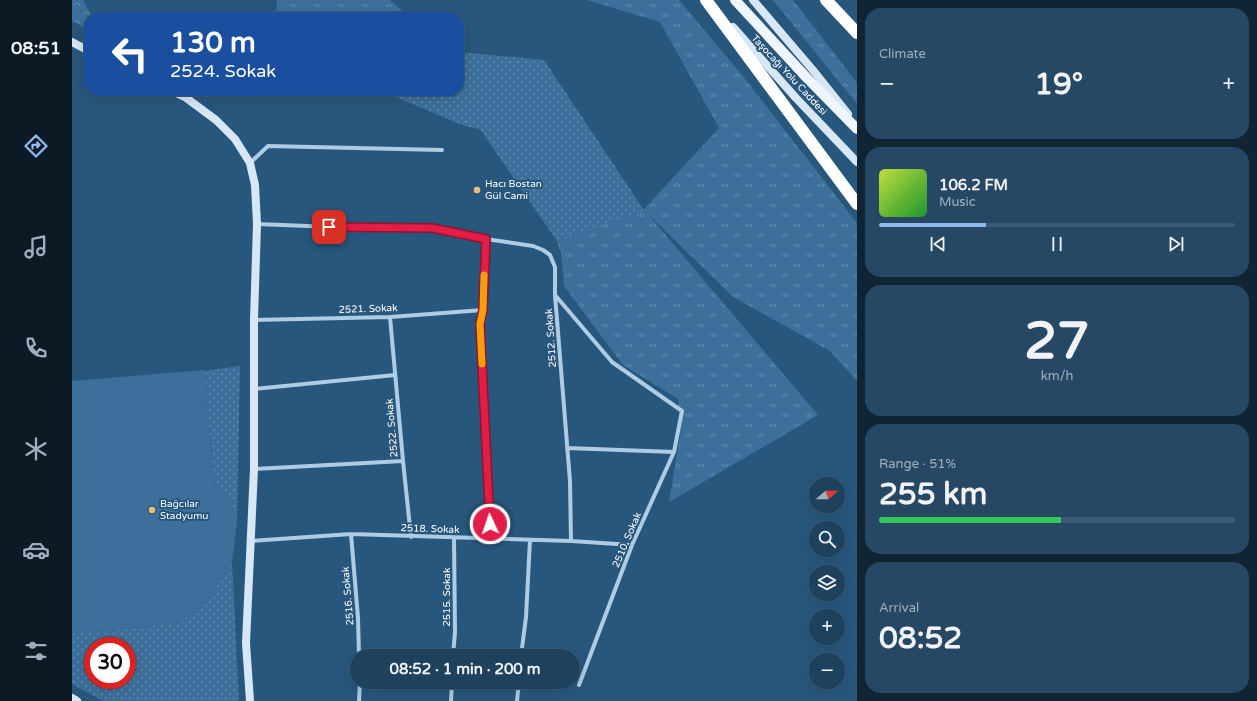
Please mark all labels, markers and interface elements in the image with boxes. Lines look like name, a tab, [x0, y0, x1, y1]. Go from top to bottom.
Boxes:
text: 130 m	[170, 26, 256, 60]
icon: left	[104, 28, 156, 80]
street label: Taşocağı Yolu Caddesi	[749, 32, 829, 118]
text: 08:51	[11, 37, 61, 59]
text: Climate	[879, 46, 926, 62]
text: 2524. Sokak	[170, 60, 276, 82]
text: 19°	[1034, 66, 1083, 103]
text: −	[879, 71, 895, 97]
text: +	[1223, 71, 1235, 97]
icon: directions	[22, 132, 50, 160]
text: 106.2 FM	[939, 176, 1008, 194]
place label: Hacı Bostan Gül Cami	[485, 178, 542, 202]
marker: Hacı Bostan Gül Cami	[472, 185, 482, 195]
text: Music	[939, 194, 976, 210]
pin	[312, 210, 346, 244]
icon: arrive	[318, 216, 340, 238]
icon: music	[22, 233, 50, 261]
icon: previous	[927, 233, 949, 255]
icon: pause	[1046, 233, 1068, 255]
icon: next	[1165, 233, 1187, 255]
street label: 2521. Sokak	[338, 302, 398, 316]
street label: 2512. Sokak	[543, 308, 559, 368]
text: 27	[1024, 310, 1090, 373]
icon: phone	[22, 334, 50, 362]
text: km/h	[1041, 368, 1073, 384]
street label: 2522. Sokak	[383, 398, 401, 458]
icon: climate	[22, 435, 50, 463]
text: Range · 51%	[879, 456, 956, 472]
text: 255 km	[879, 476, 987, 513]
north arrow	[809, 477, 845, 513]
map controls	[809, 477, 845, 689]
place label: Bağcılar Stadyumu	[160, 498, 208, 522]
position arrow	[469, 503, 511, 545]
marker: Bağcılar Stadyumu	[147, 505, 157, 515]
street label: 2510. Sokak	[610, 510, 644, 569]
button: search	[809, 521, 845, 557]
street label: 2518. Sokak	[400, 522, 460, 536]
icon: car	[22, 536, 50, 564]
button: layers	[809, 565, 845, 601]
street label: 2516. Sokak	[339, 566, 357, 626]
street label: 2515. Sokak	[441, 567, 453, 626]
text: Arrival	[879, 600, 919, 616]
button: +	[809, 609, 845, 645]
text: 08:52	[879, 620, 962, 657]
icon: filters	[22, 637, 50, 665]
speed limit sign: 30	[84, 637, 136, 689]
button: −	[809, 653, 845, 689]
text: 08:52 · 1 min · 200 m	[390, 660, 540, 678]

